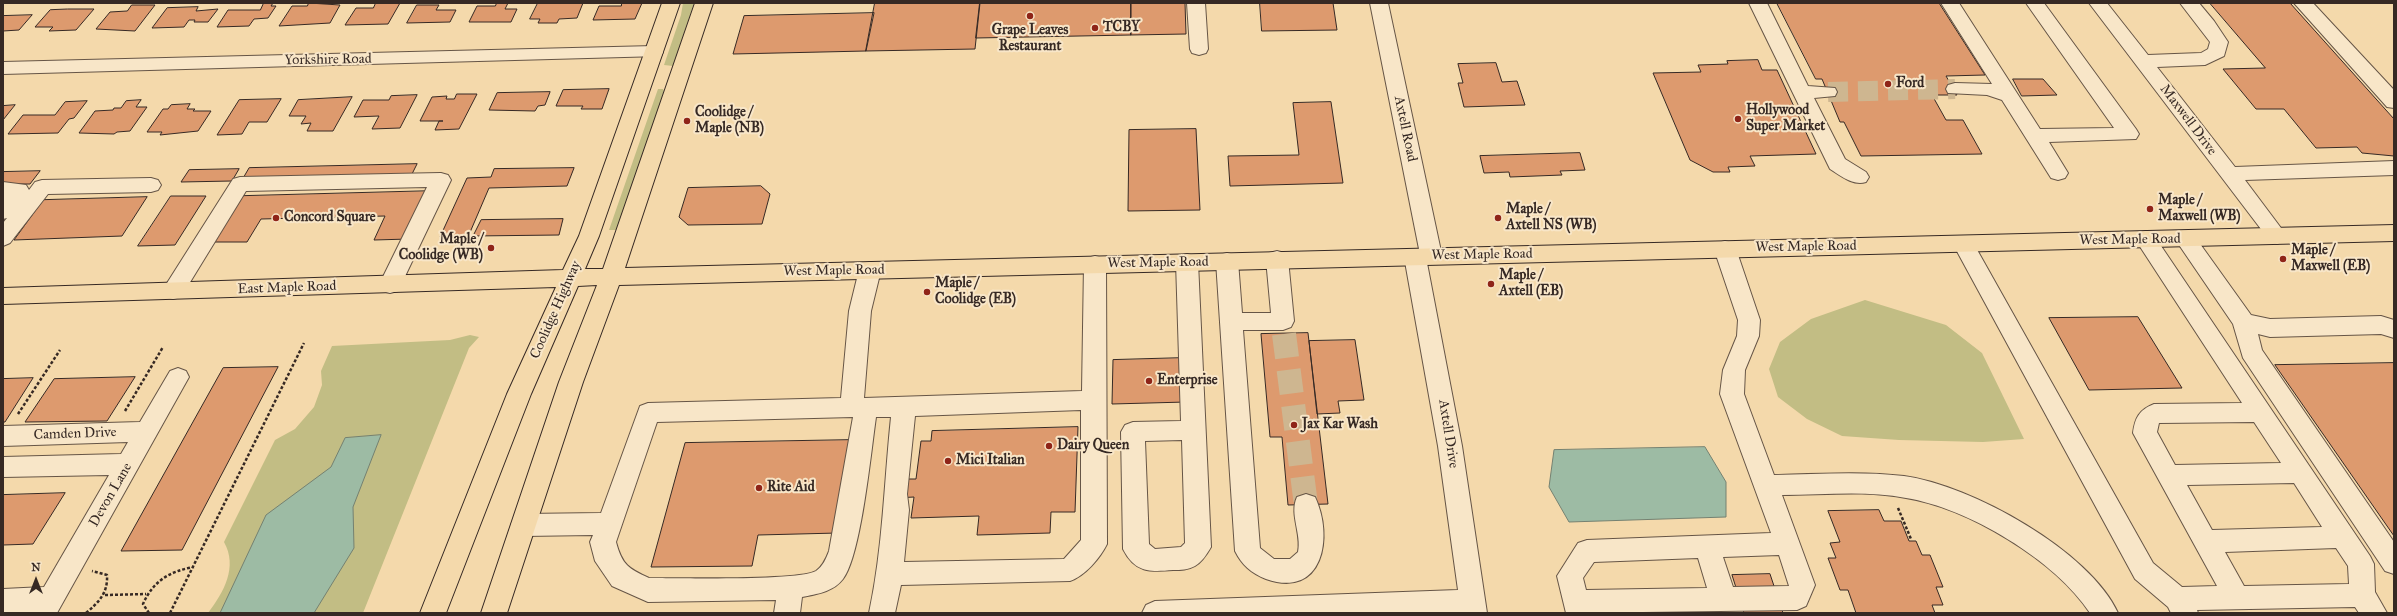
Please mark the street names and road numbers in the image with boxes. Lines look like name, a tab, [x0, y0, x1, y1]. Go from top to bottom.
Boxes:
street label: Yorkshire Road	[284, 51, 372, 69]
street label: Maxwell Drive	[2156, 81, 2220, 159]
street label: Axtell Road	[1390, 95, 1420, 163]
street label: West Maple Road	[2079, 231, 2181, 249]
street label: West Maple Road	[1755, 238, 1857, 256]
street label: West Maple Road	[1431, 246, 1533, 264]
street label: West Maple Road	[1107, 254, 1209, 272]
street label: Coolidge Highway	[527, 258, 585, 362]
street label: West Maple Road	[783, 262, 885, 280]
street label: East Maple Road	[237, 278, 337, 298]
street label: Axtell Drive	[1434, 398, 1462, 470]
street label: Camden Drive	[33, 424, 117, 444]
street label: Devon Lane	[86, 460, 136, 530]

